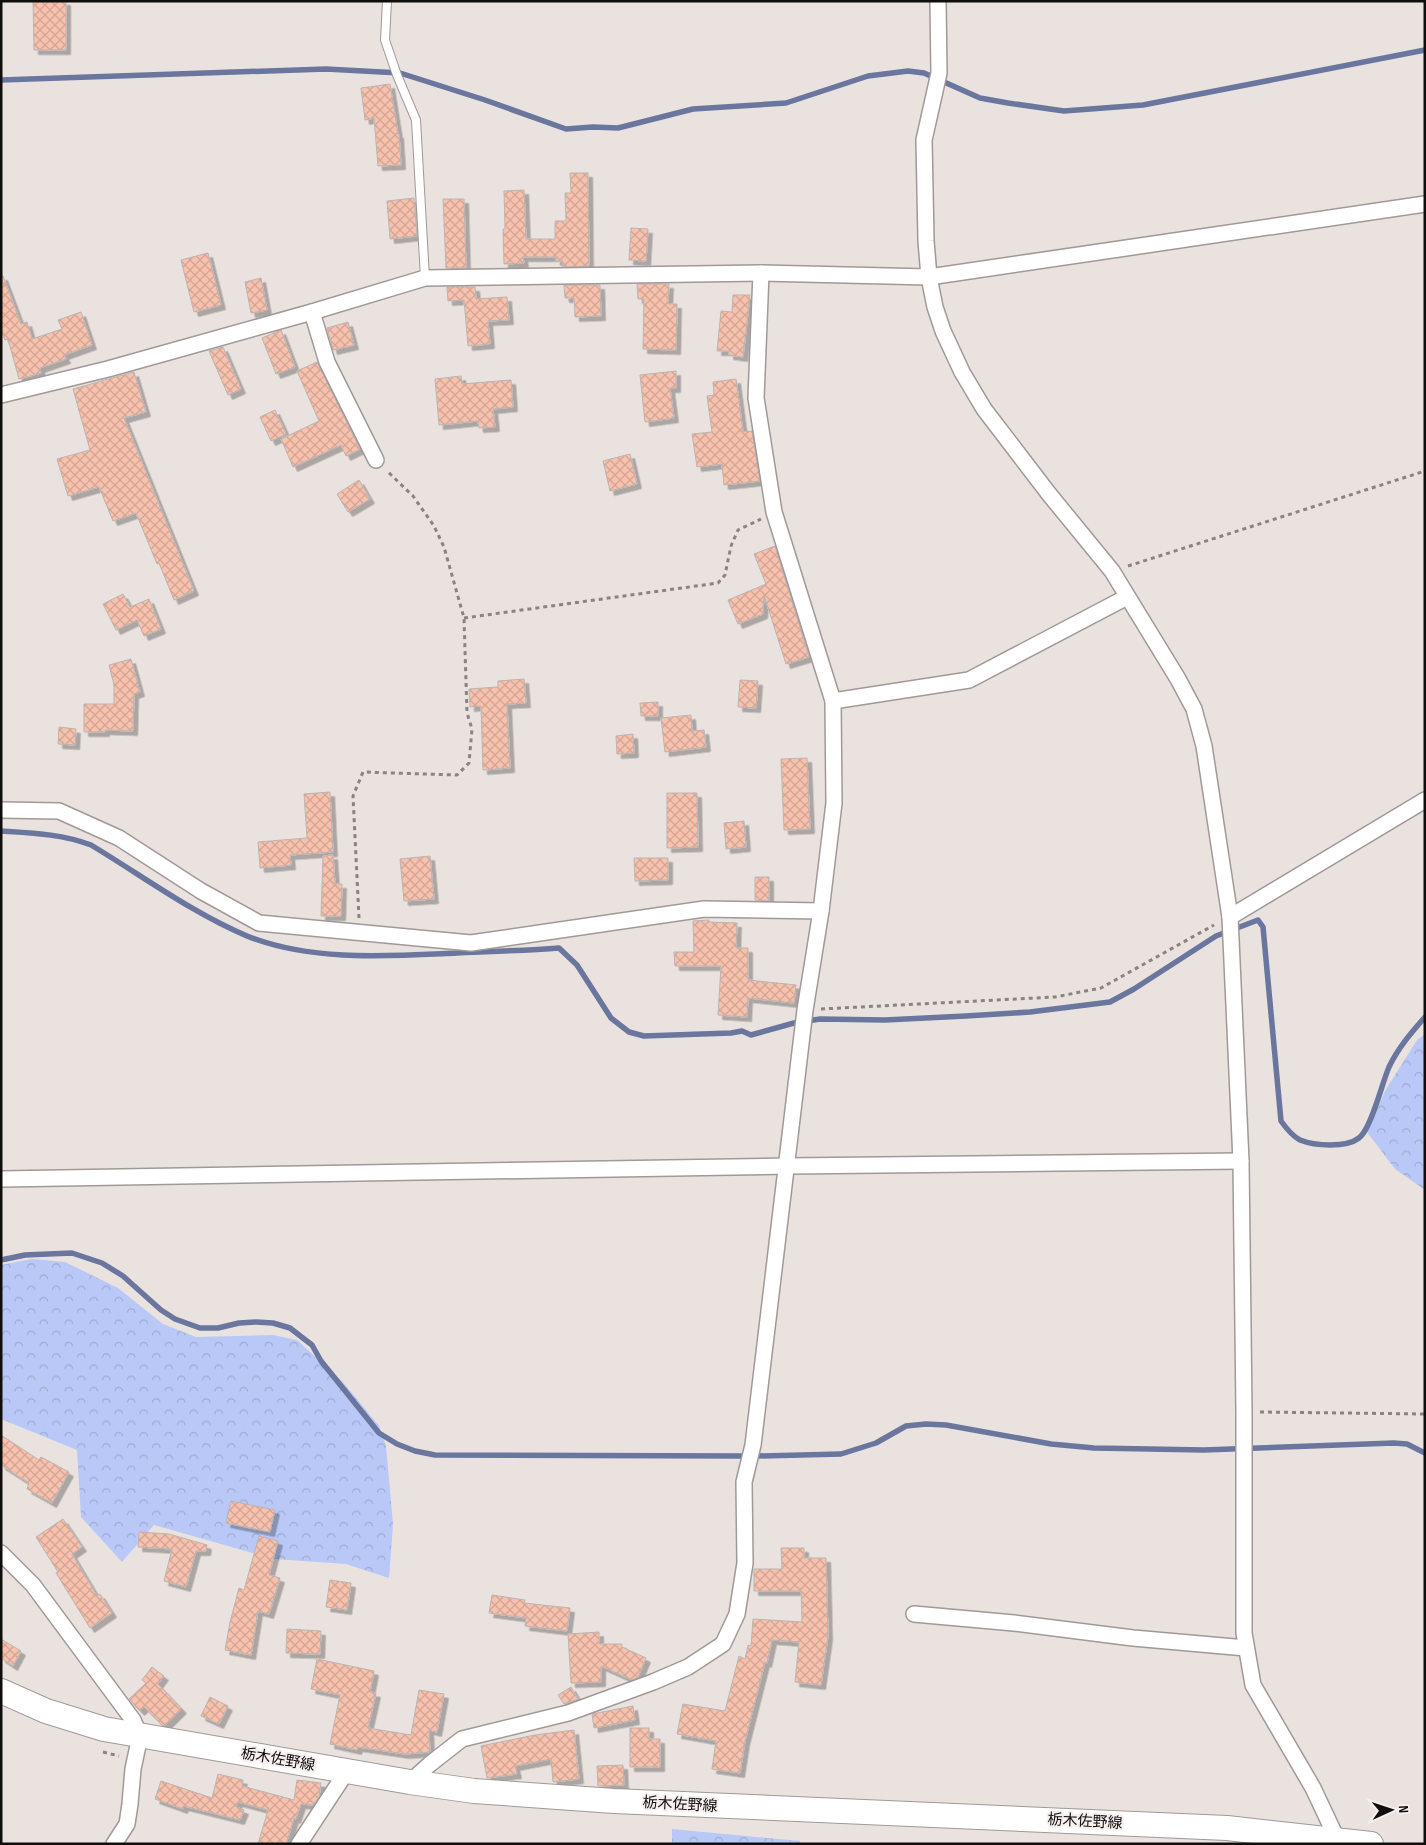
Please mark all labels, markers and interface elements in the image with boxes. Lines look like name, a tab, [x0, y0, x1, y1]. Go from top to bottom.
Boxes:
street label: 栃木佐野線	[239, 1744, 317, 1775]
north arrow	[1366, 1785, 1416, 1835]
street label: 栃木佐野線	[642, 1793, 718, 1816]
text: N	[1395, 1805, 1412, 1814]
street label: 栃木佐野線	[1047, 1810, 1123, 1833]

